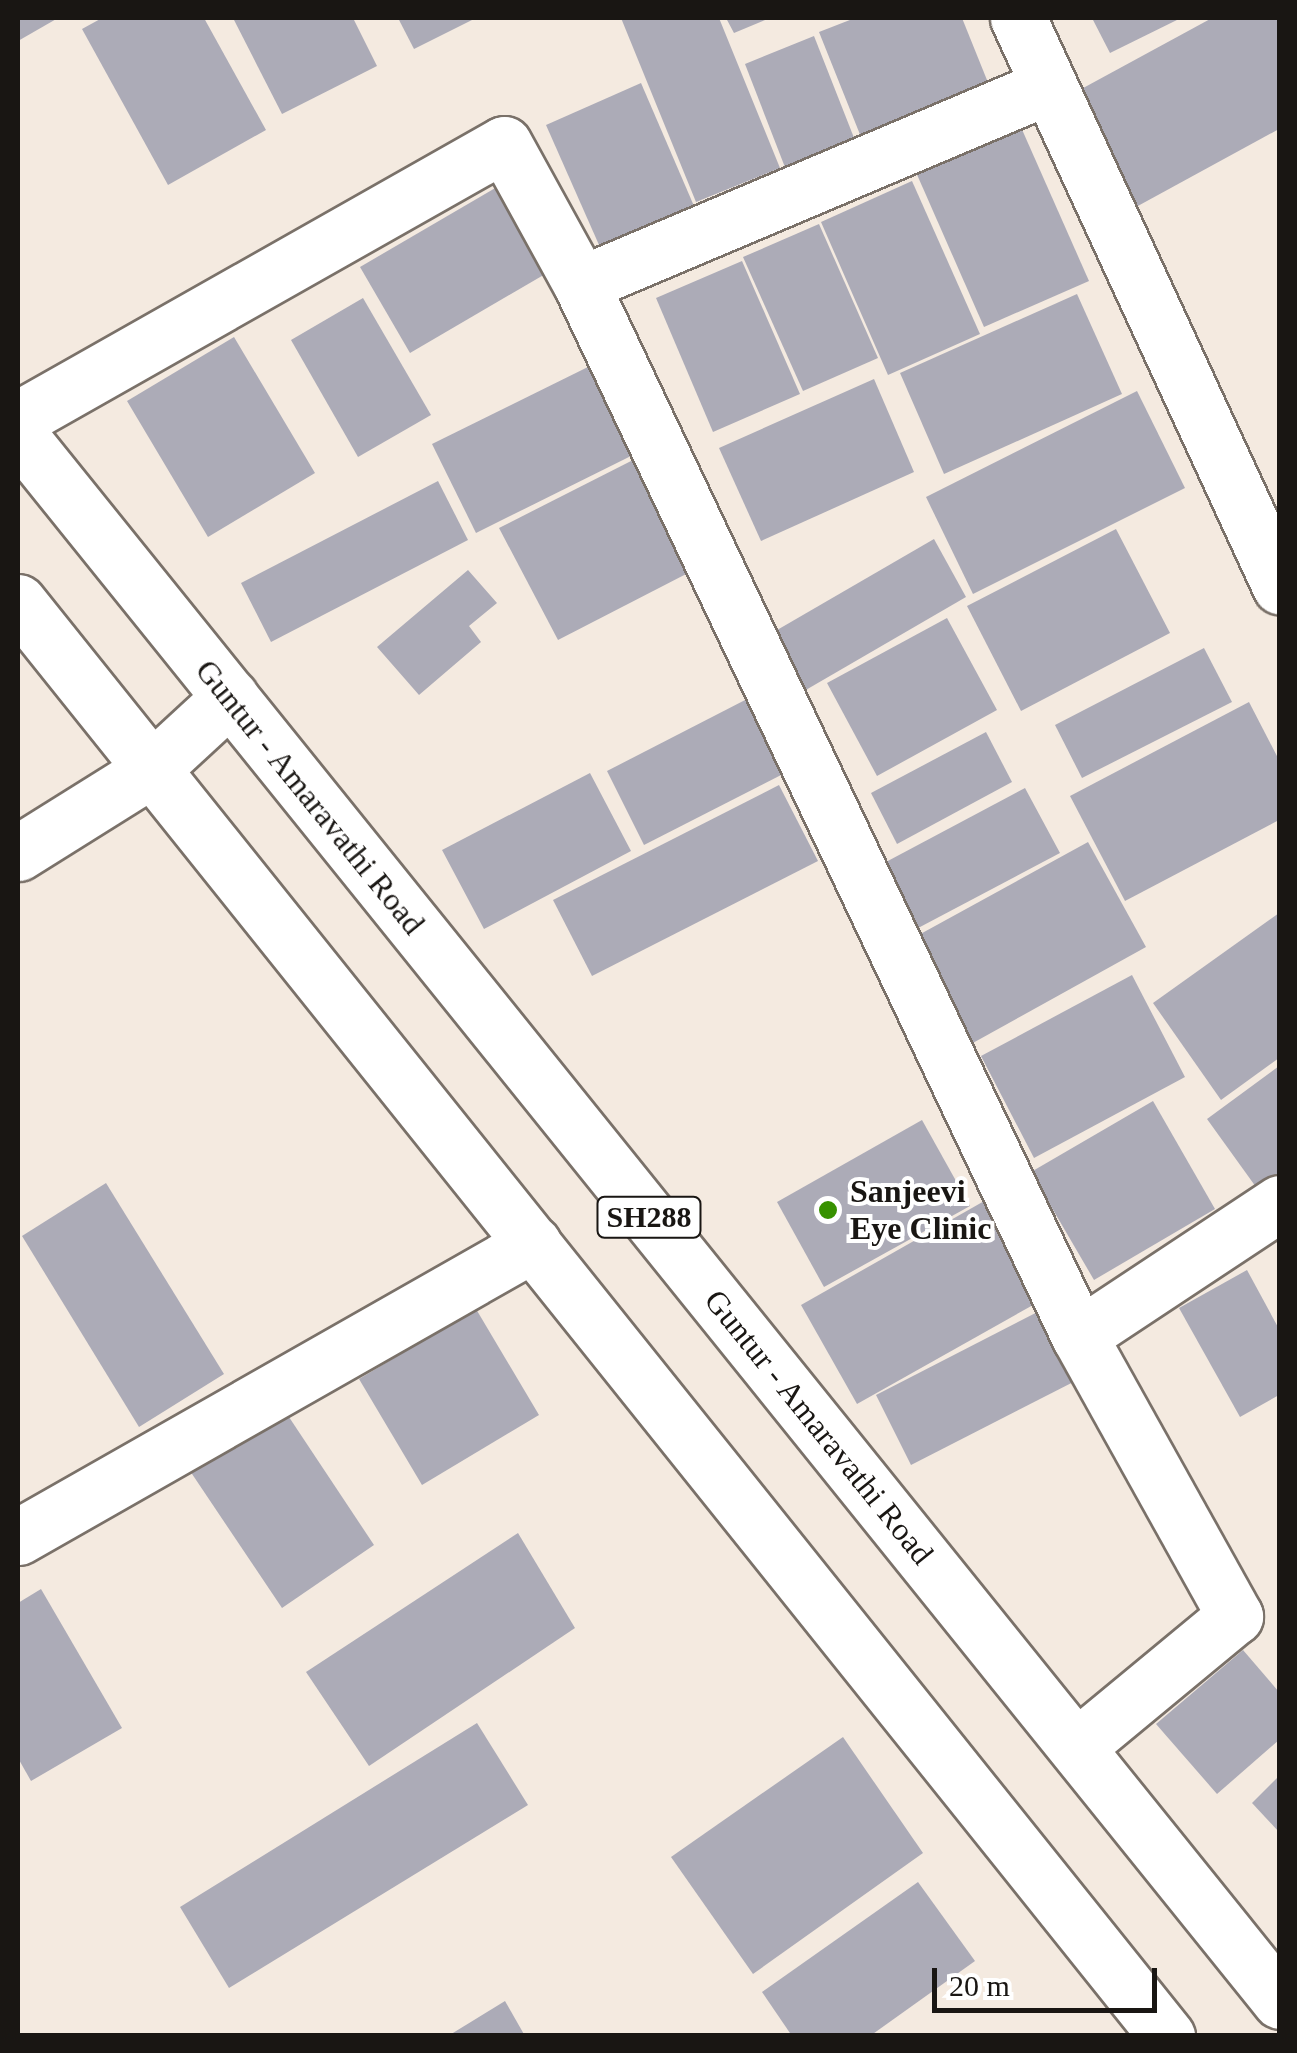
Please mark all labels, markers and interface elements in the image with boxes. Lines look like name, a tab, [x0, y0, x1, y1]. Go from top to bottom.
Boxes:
street label: Guntur - Amaravathi Road	[187, 651, 433, 943]
place label: Sanjeevi Eye Clinic	[850, 1173, 991, 1248]
road number: SH288	[594, 1192, 704, 1242]
marker: Sanjeevi Eye Clinic	[815, 1197, 841, 1223]
street label: Guntur - Amaravathi Road	[696, 1281, 942, 1573]
scale bar	[937, 1948, 1162, 2010]
text: 20 m	[949, 1969, 1010, 2002]

